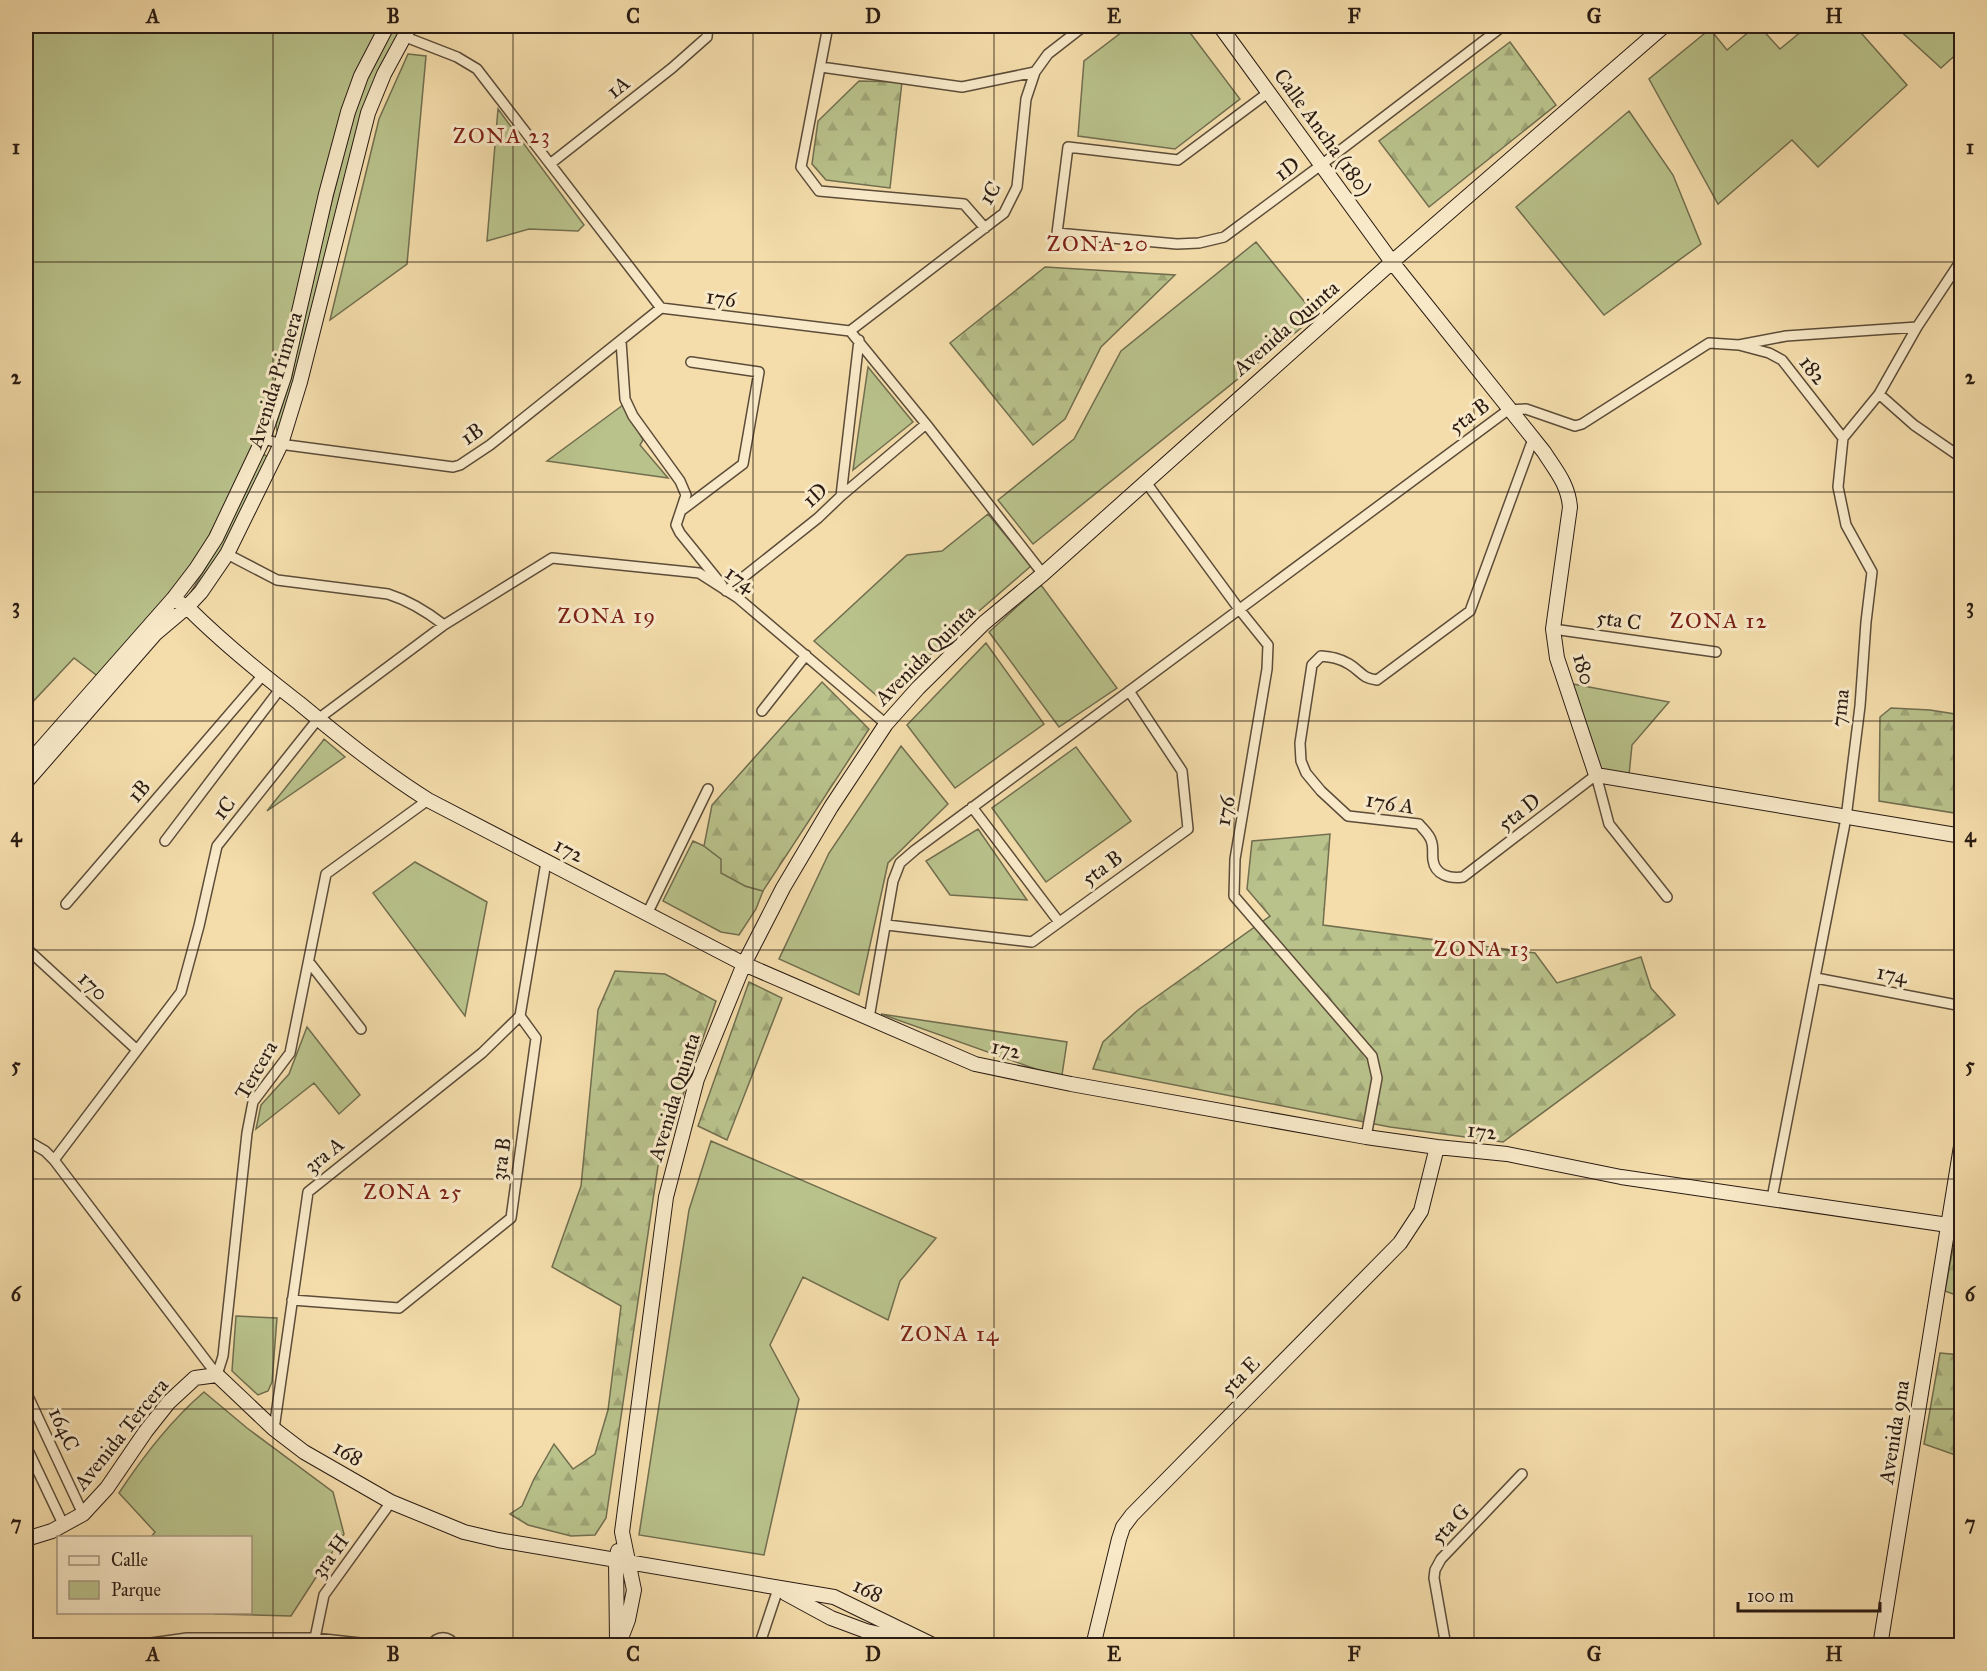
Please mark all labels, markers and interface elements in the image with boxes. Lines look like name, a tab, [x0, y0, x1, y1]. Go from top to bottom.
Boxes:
text: A	[144, 4, 160, 28]
text: B	[386, 4, 400, 28]
text: C	[626, 4, 640, 28]
text: D	[865, 4, 881, 28]
text: E	[1107, 4, 1122, 28]
text: F	[1347, 4, 1361, 28]
text: G	[1587, 4, 1602, 28]
text: H	[1825, 4, 1843, 28]
street label: Calle Ancha (180)	[1268, 63, 1378, 201]
street label: 1A	[601, 70, 635, 104]
district label: ZONA 23	[453, 122, 551, 149]
text: 1	[12, 135, 20, 159]
text: 1	[1966, 135, 1974, 159]
street label: 1D	[1269, 151, 1305, 187]
street label: 1C	[973, 177, 1007, 209]
district label: ZONA 20	[1047, 230, 1149, 257]
street label: Avenida Quinta	[1227, 275, 1345, 382]
street label: 176	[704, 283, 739, 313]
street label: Avenida Primera	[242, 308, 308, 452]
street label: 182	[1794, 350, 1833, 390]
text: 2	[11, 365, 22, 389]
text: 2	[1965, 365, 1976, 389]
street label: 5ta B	[1443, 392, 1495, 440]
street label: 1B	[455, 417, 489, 451]
street label: 1D	[797, 477, 833, 513]
street label: 174	[720, 560, 761, 599]
text: 3	[12, 594, 20, 619]
text: 3	[1966, 594, 1974, 619]
street label: Avenida Quinta	[868, 599, 981, 712]
district label: ZONA 19	[557, 602, 657, 629]
street label: 5ta C	[1595, 604, 1643, 636]
district label: ZONA 12	[1670, 607, 1768, 634]
street label: 180	[1567, 650, 1601, 688]
street label: 7ma	[1825, 688, 1855, 728]
street label: 1B	[122, 774, 156, 808]
street label: 176 A	[1364, 786, 1416, 820]
street label: 5ta D	[1492, 787, 1546, 837]
street label: 1C	[207, 791, 241, 825]
street label: 176	[1210, 793, 1241, 828]
text: 4	[10, 823, 22, 848]
text: 4	[1964, 823, 1976, 848]
street label: 172	[550, 832, 589, 869]
street label: 5ta B	[1076, 844, 1128, 892]
district label: ZONA 13	[1434, 935, 1530, 962]
street label: 174	[1875, 959, 1911, 990]
street label: 170	[73, 966, 113, 1006]
street label: Avenida Quinta	[642, 1030, 706, 1165]
street label: 172	[989, 1033, 1024, 1065]
street label: Tercera	[229, 1036, 283, 1104]
text: 5	[11, 1053, 21, 1077]
text: 5	[1965, 1053, 1975, 1077]
street label: 172	[1466, 1117, 1499, 1146]
street label: 3ra A	[299, 1131, 349, 1179]
street label: 3ra B	[485, 1136, 517, 1182]
district label: ZONA 25	[363, 1178, 463, 1205]
text: 6	[11, 1282, 23, 1306]
text: 6	[1965, 1282, 1977, 1306]
district label: ZONA 14	[900, 1320, 1000, 1347]
street label: 5ta E	[1215, 1351, 1265, 1401]
street label: Avenida Tercera	[67, 1373, 174, 1496]
street label: Avenida 9na	[1873, 1378, 1915, 1487]
street label: 164C	[43, 1403, 85, 1455]
street label: 168	[328, 1434, 368, 1472]
street label: 5ta G	[1425, 1498, 1475, 1550]
text: 7	[11, 1511, 22, 1535]
text: 7	[1965, 1511, 1976, 1535]
street label: 3ra H	[305, 1529, 355, 1583]
legend	[57, 1536, 252, 1614]
text: Calle	[111, 1549, 148, 1571]
street label: 168	[849, 1572, 887, 1608]
scale bar	[1738, 1575, 1880, 1613]
text: Parque	[111, 1579, 161, 1602]
text: 100 m	[1747, 1585, 1794, 1607]
text: A	[144, 1642, 160, 1666]
text: B	[386, 1642, 400, 1666]
text: C	[626, 1642, 640, 1666]
text: D	[865, 1642, 881, 1666]
text: E	[1107, 1642, 1122, 1666]
text: F	[1347, 1642, 1361, 1666]
text: G	[1587, 1642, 1602, 1666]
text: H	[1825, 1642, 1843, 1666]

